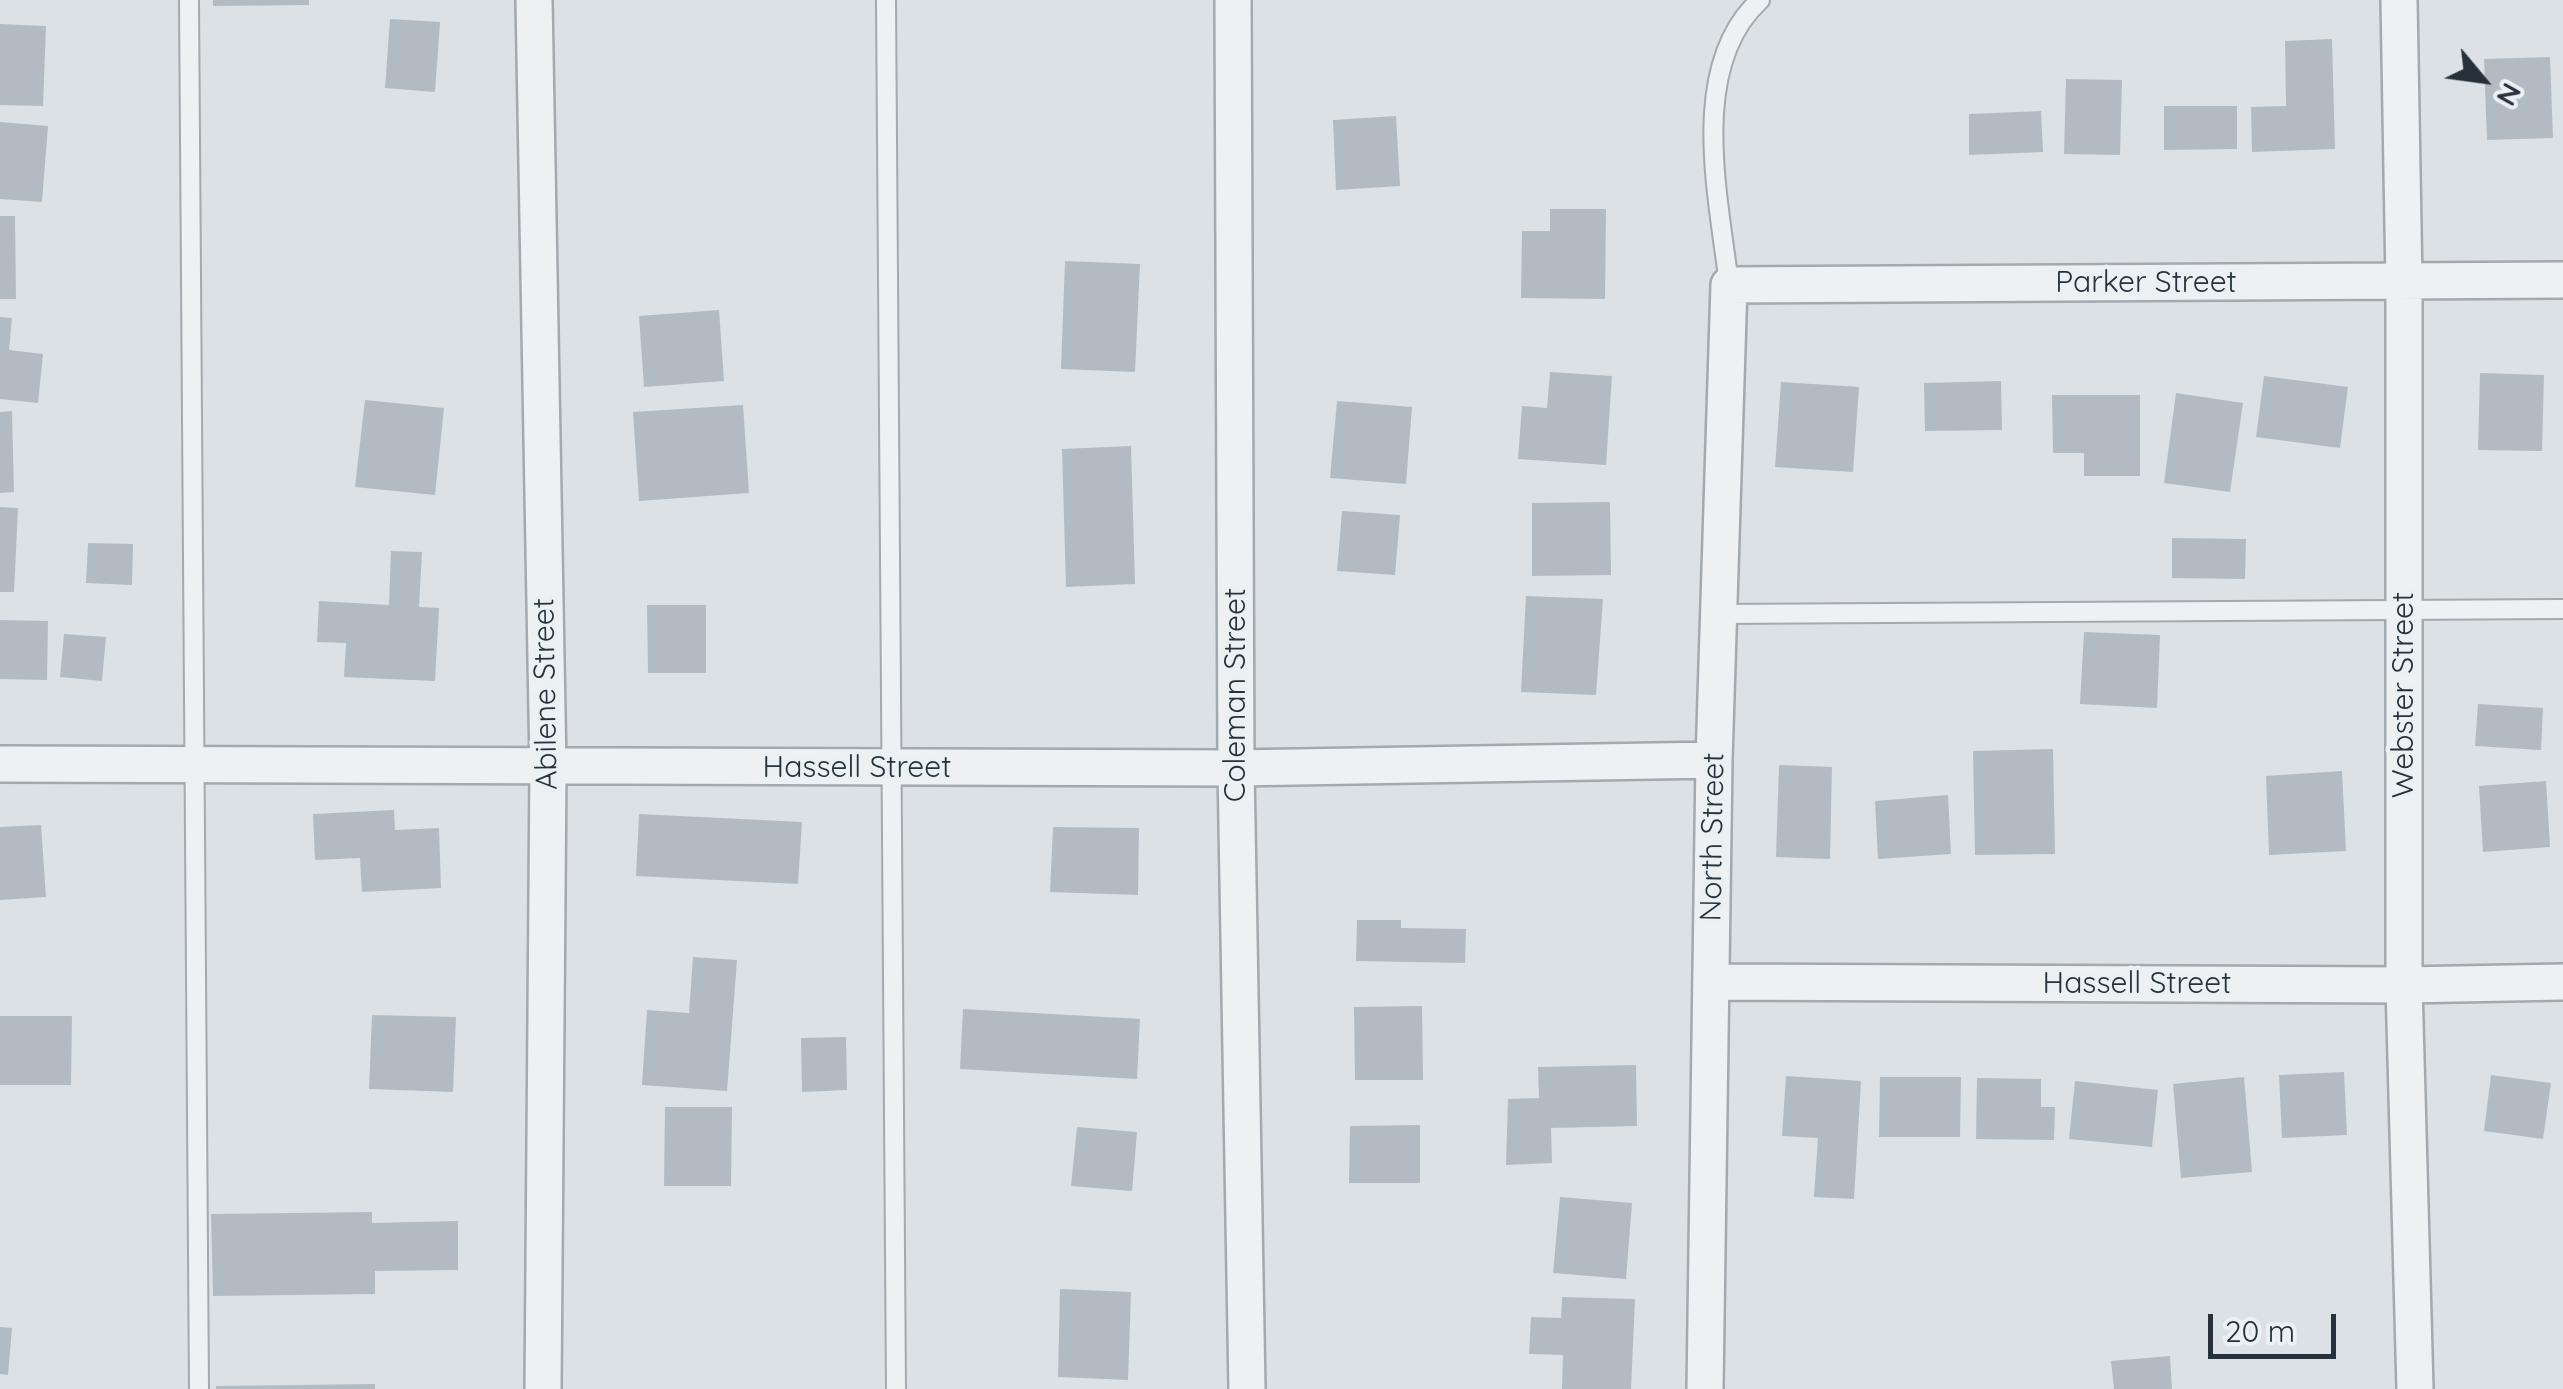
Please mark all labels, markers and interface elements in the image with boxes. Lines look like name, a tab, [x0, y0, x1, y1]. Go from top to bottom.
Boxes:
north arrow	[2433, 30, 2533, 130]
text: N	[2489, 77, 2530, 112]
street label: Parker Street	[2055, 265, 2237, 301]
street label: Coleman Street	[1218, 588, 1254, 802]
street label: Webster Street	[2386, 592, 2422, 798]
street label: Abilene Street	[526, 598, 566, 790]
street label: Hassell Street	[763, 750, 951, 786]
street label: North Street	[1694, 752, 1732, 922]
street label: Hassell Street	[2043, 966, 2231, 1002]
scale bar	[2213, 1294, 2340, 1356]
text: 20 m	[2225, 1312, 2295, 1350]

